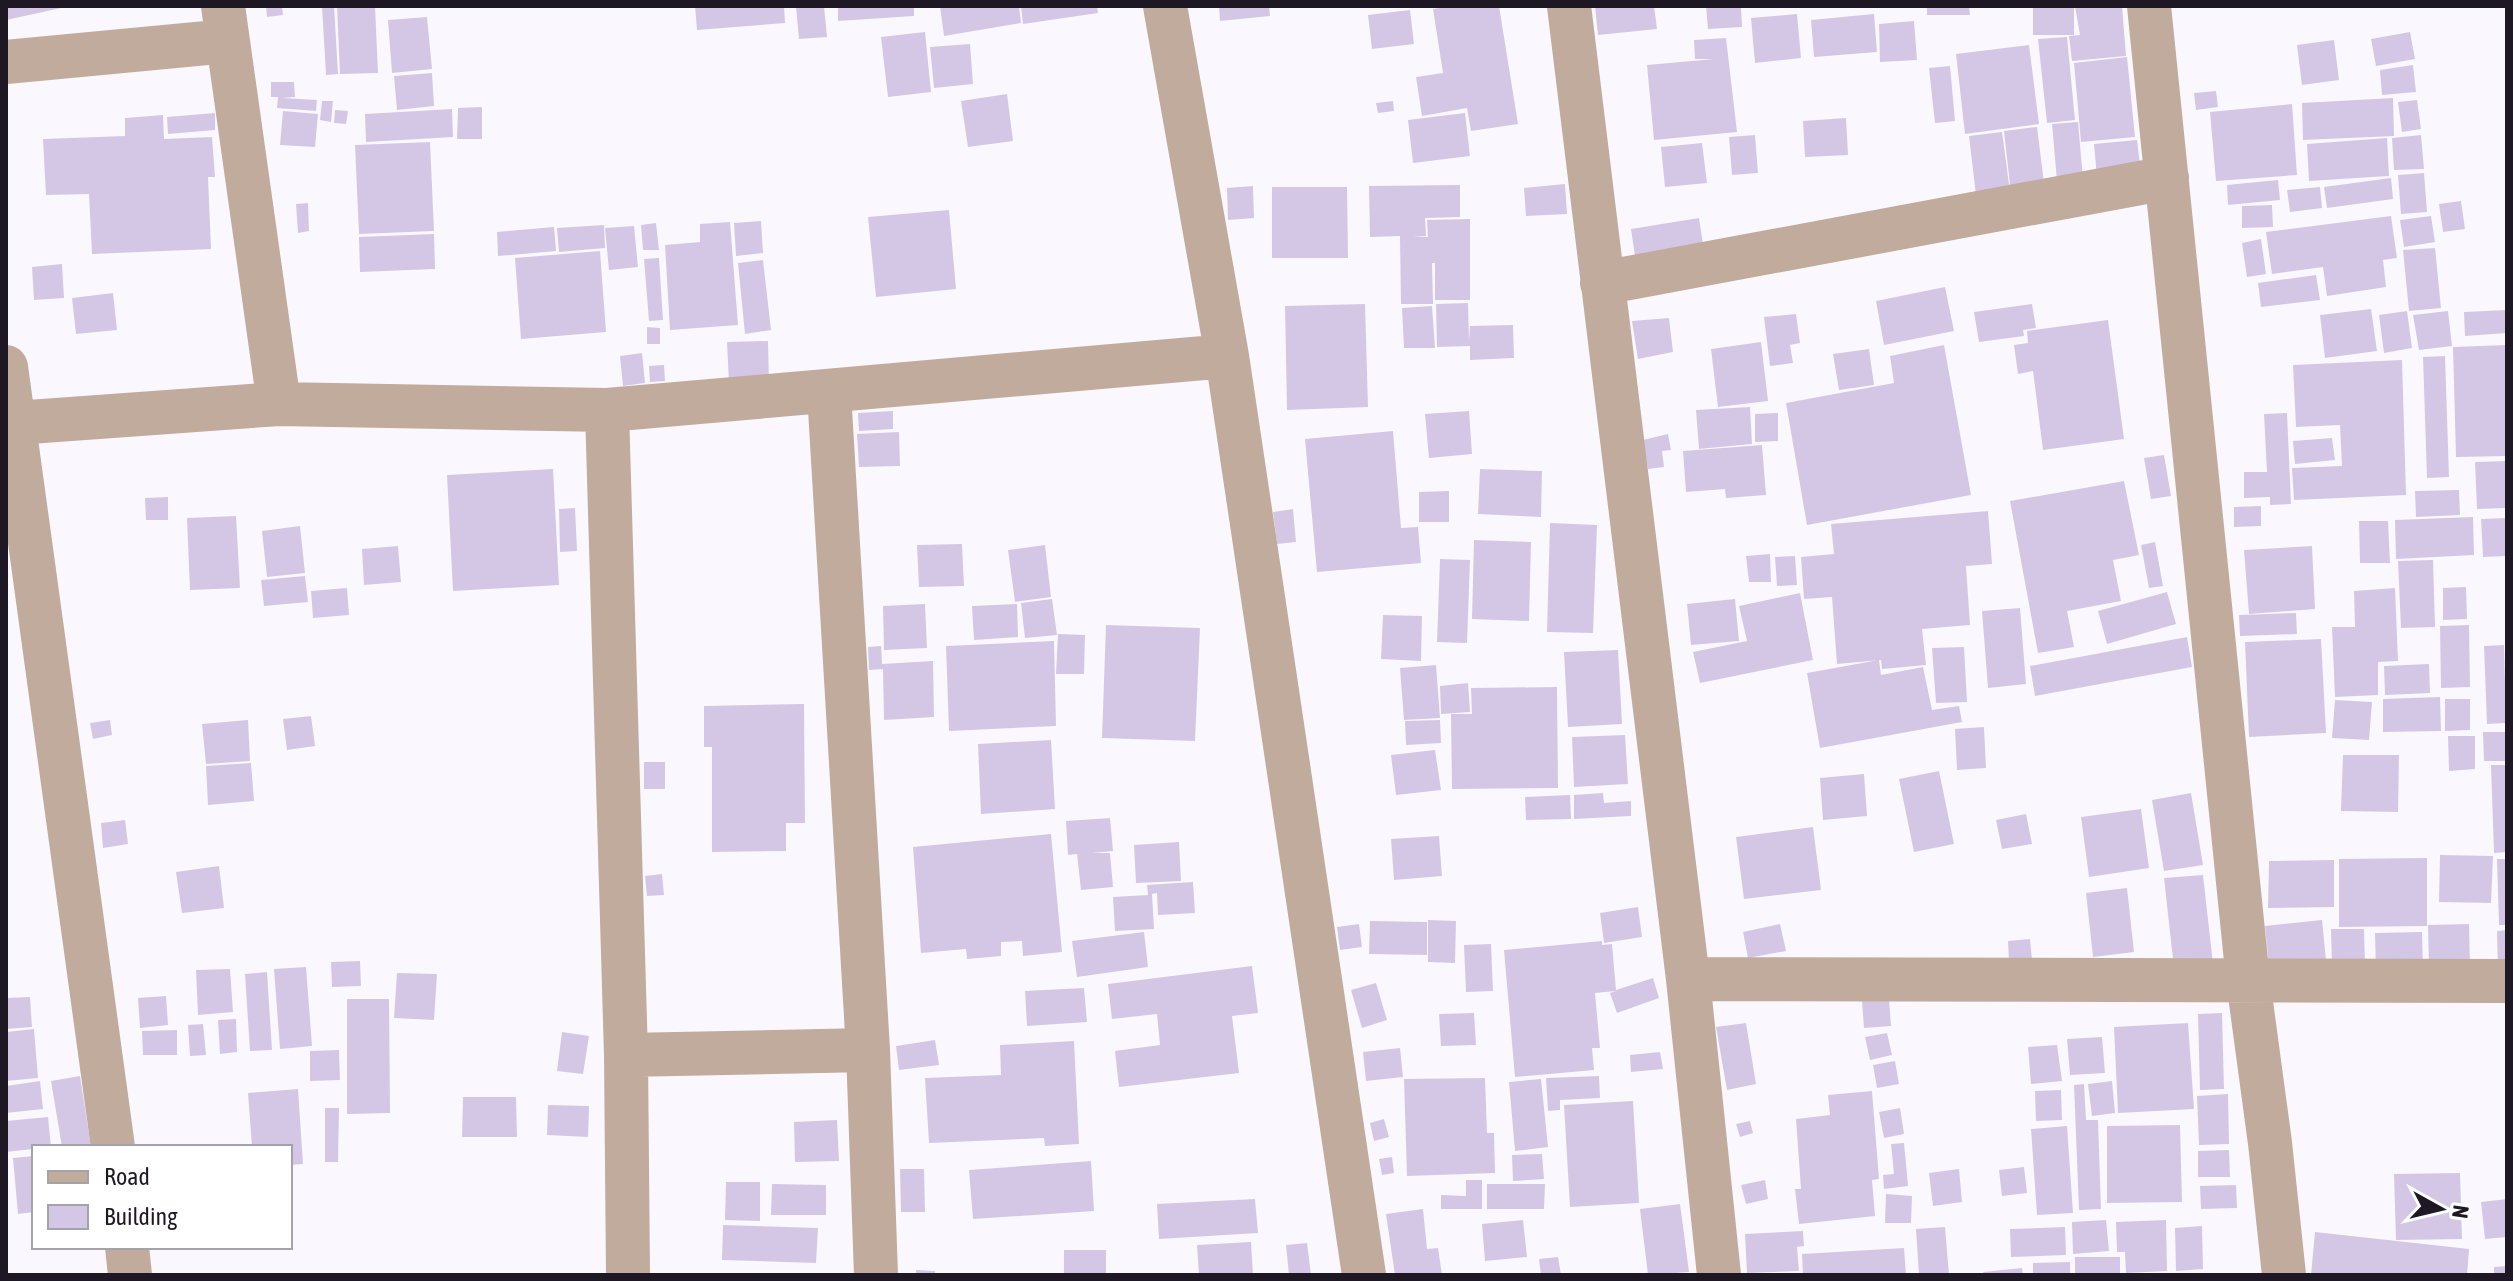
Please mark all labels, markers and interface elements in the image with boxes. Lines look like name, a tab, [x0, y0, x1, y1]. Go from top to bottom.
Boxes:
legend	[32, 1145, 292, 1249]
text: Road	[104, 1163, 150, 1190]
north arrow	[2401, 1169, 2481, 1249]
text: Building	[104, 1203, 178, 1230]
text: N	[2447, 1204, 2475, 1220]

